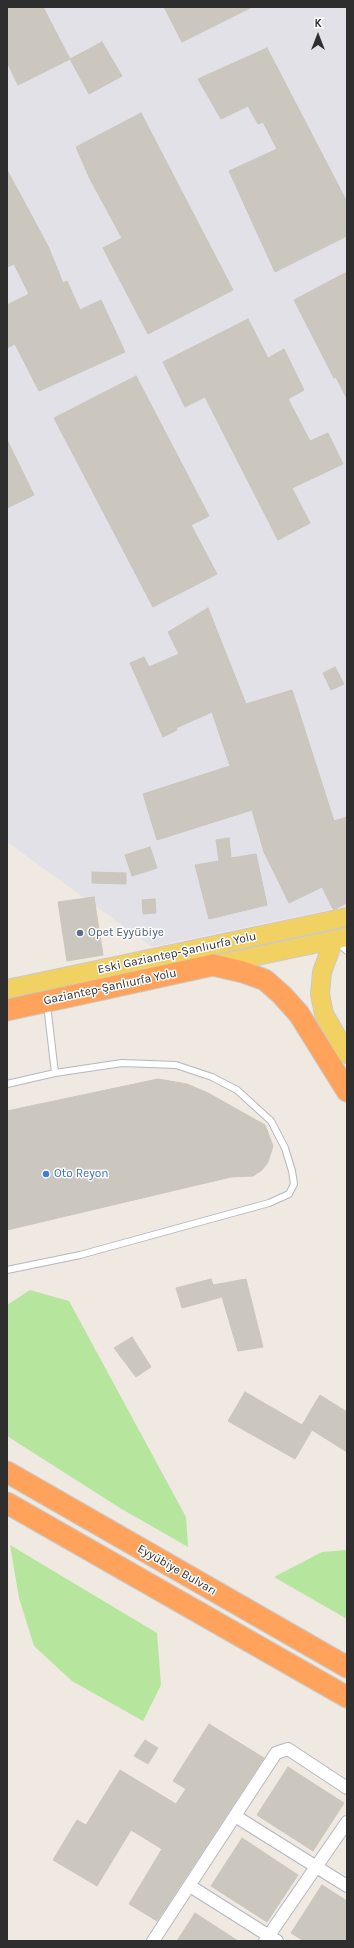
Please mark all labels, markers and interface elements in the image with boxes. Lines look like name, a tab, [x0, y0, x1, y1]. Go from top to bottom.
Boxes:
north arrow	[298, 16, 338, 56]
text: K	[314, 17, 322, 30]
place label: Opet Eyyübiye	[88, 926, 164, 940]
marker: Opet Eyyübiye	[75, 928, 85, 938]
street label: Eski Gaziantep-Şanlıurfa Yolu	[96, 929, 258, 977]
street label: Gaziantep-Şanlıurfa Yolu	[42, 966, 178, 1008]
place label: Oto Reyon	[54, 1167, 109, 1181]
marker: Oto Reyon	[41, 1169, 51, 1179]
street label: Eyyübiye Bulvarı	[135, 1541, 219, 1599]

